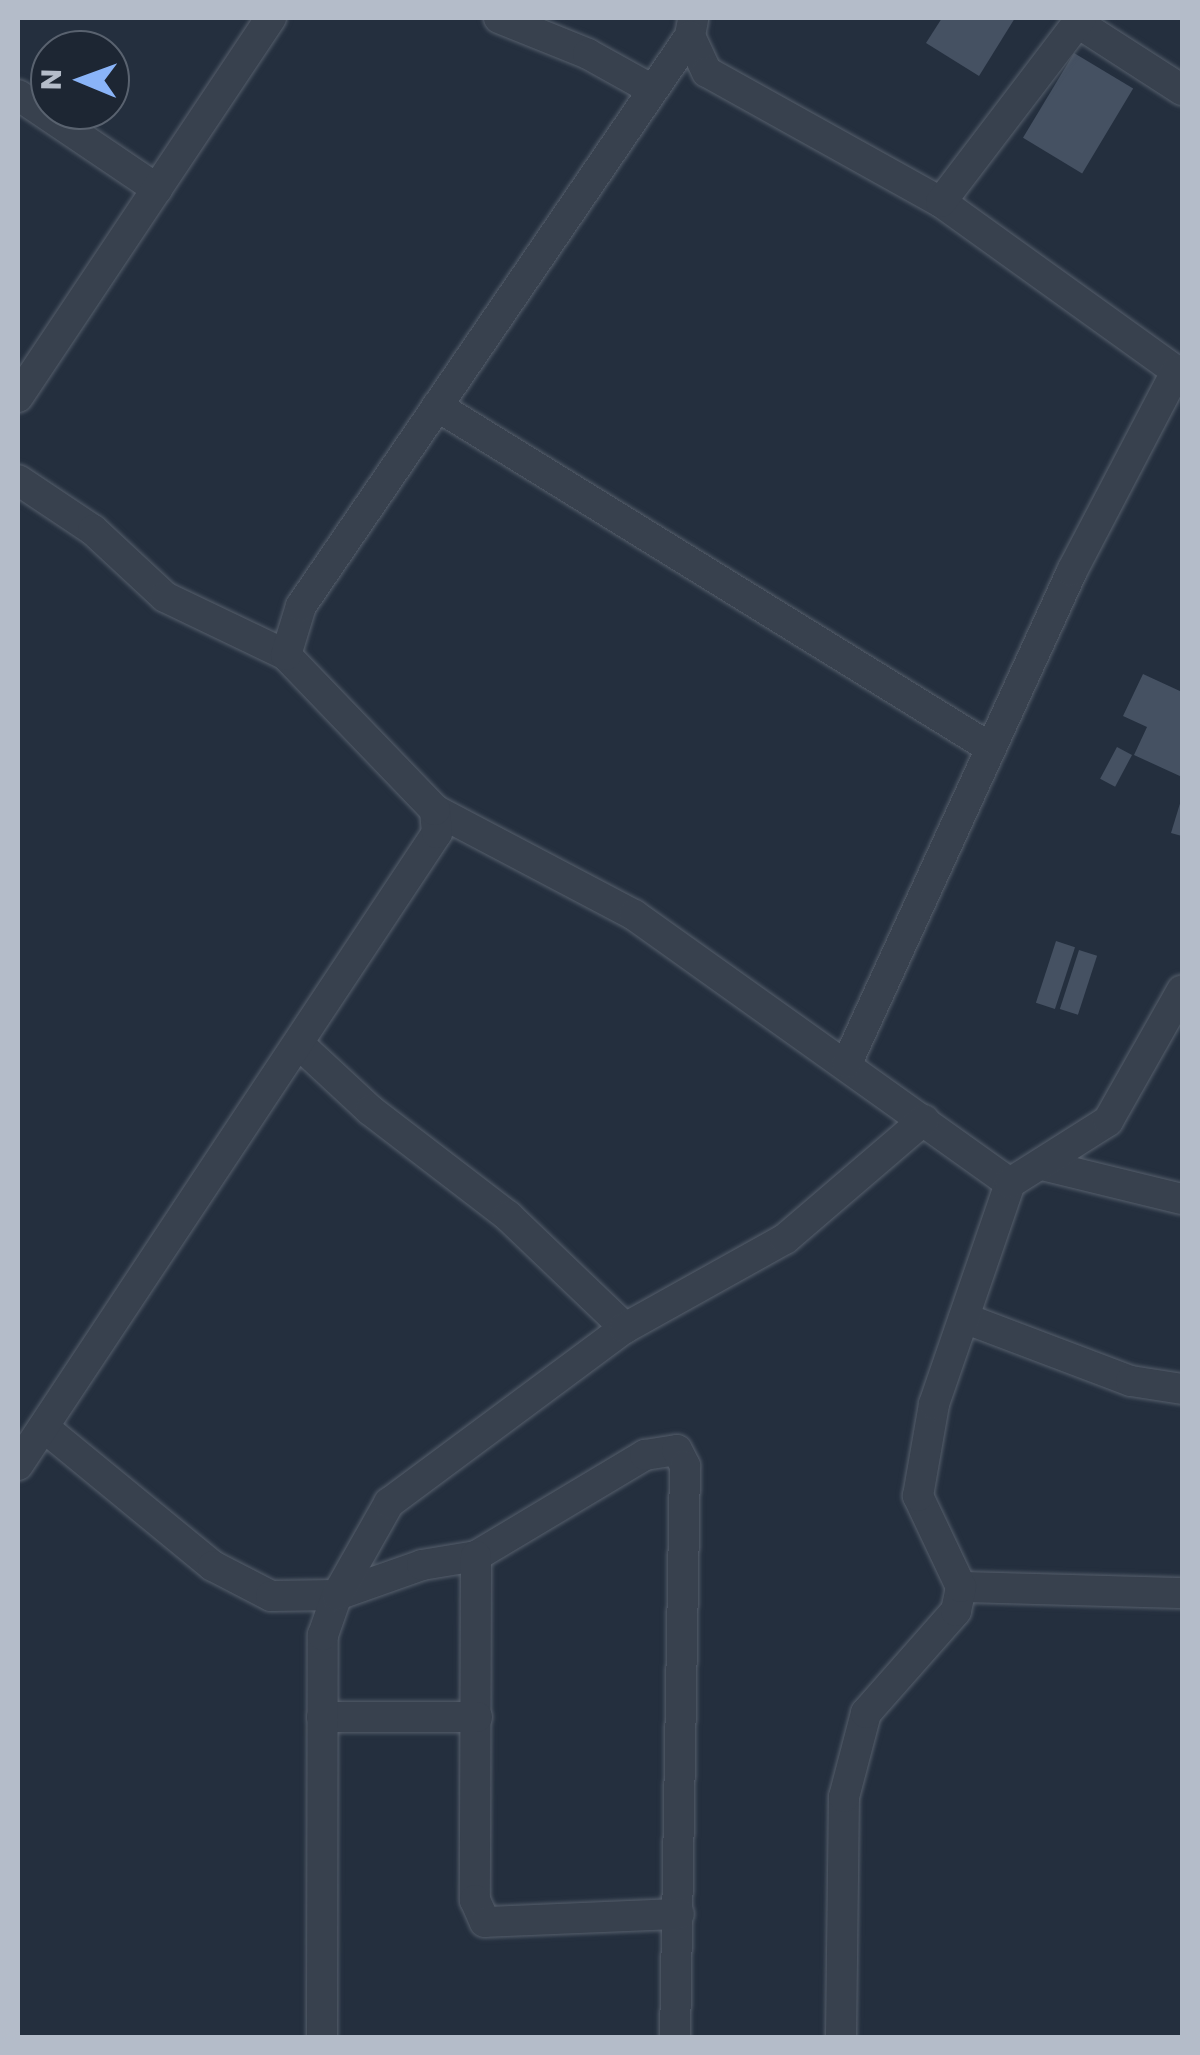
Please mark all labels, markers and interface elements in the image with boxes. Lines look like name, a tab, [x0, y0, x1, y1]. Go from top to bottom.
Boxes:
north arrow	[30, 30, 130, 130]
text: N	[32, 69, 71, 90]

